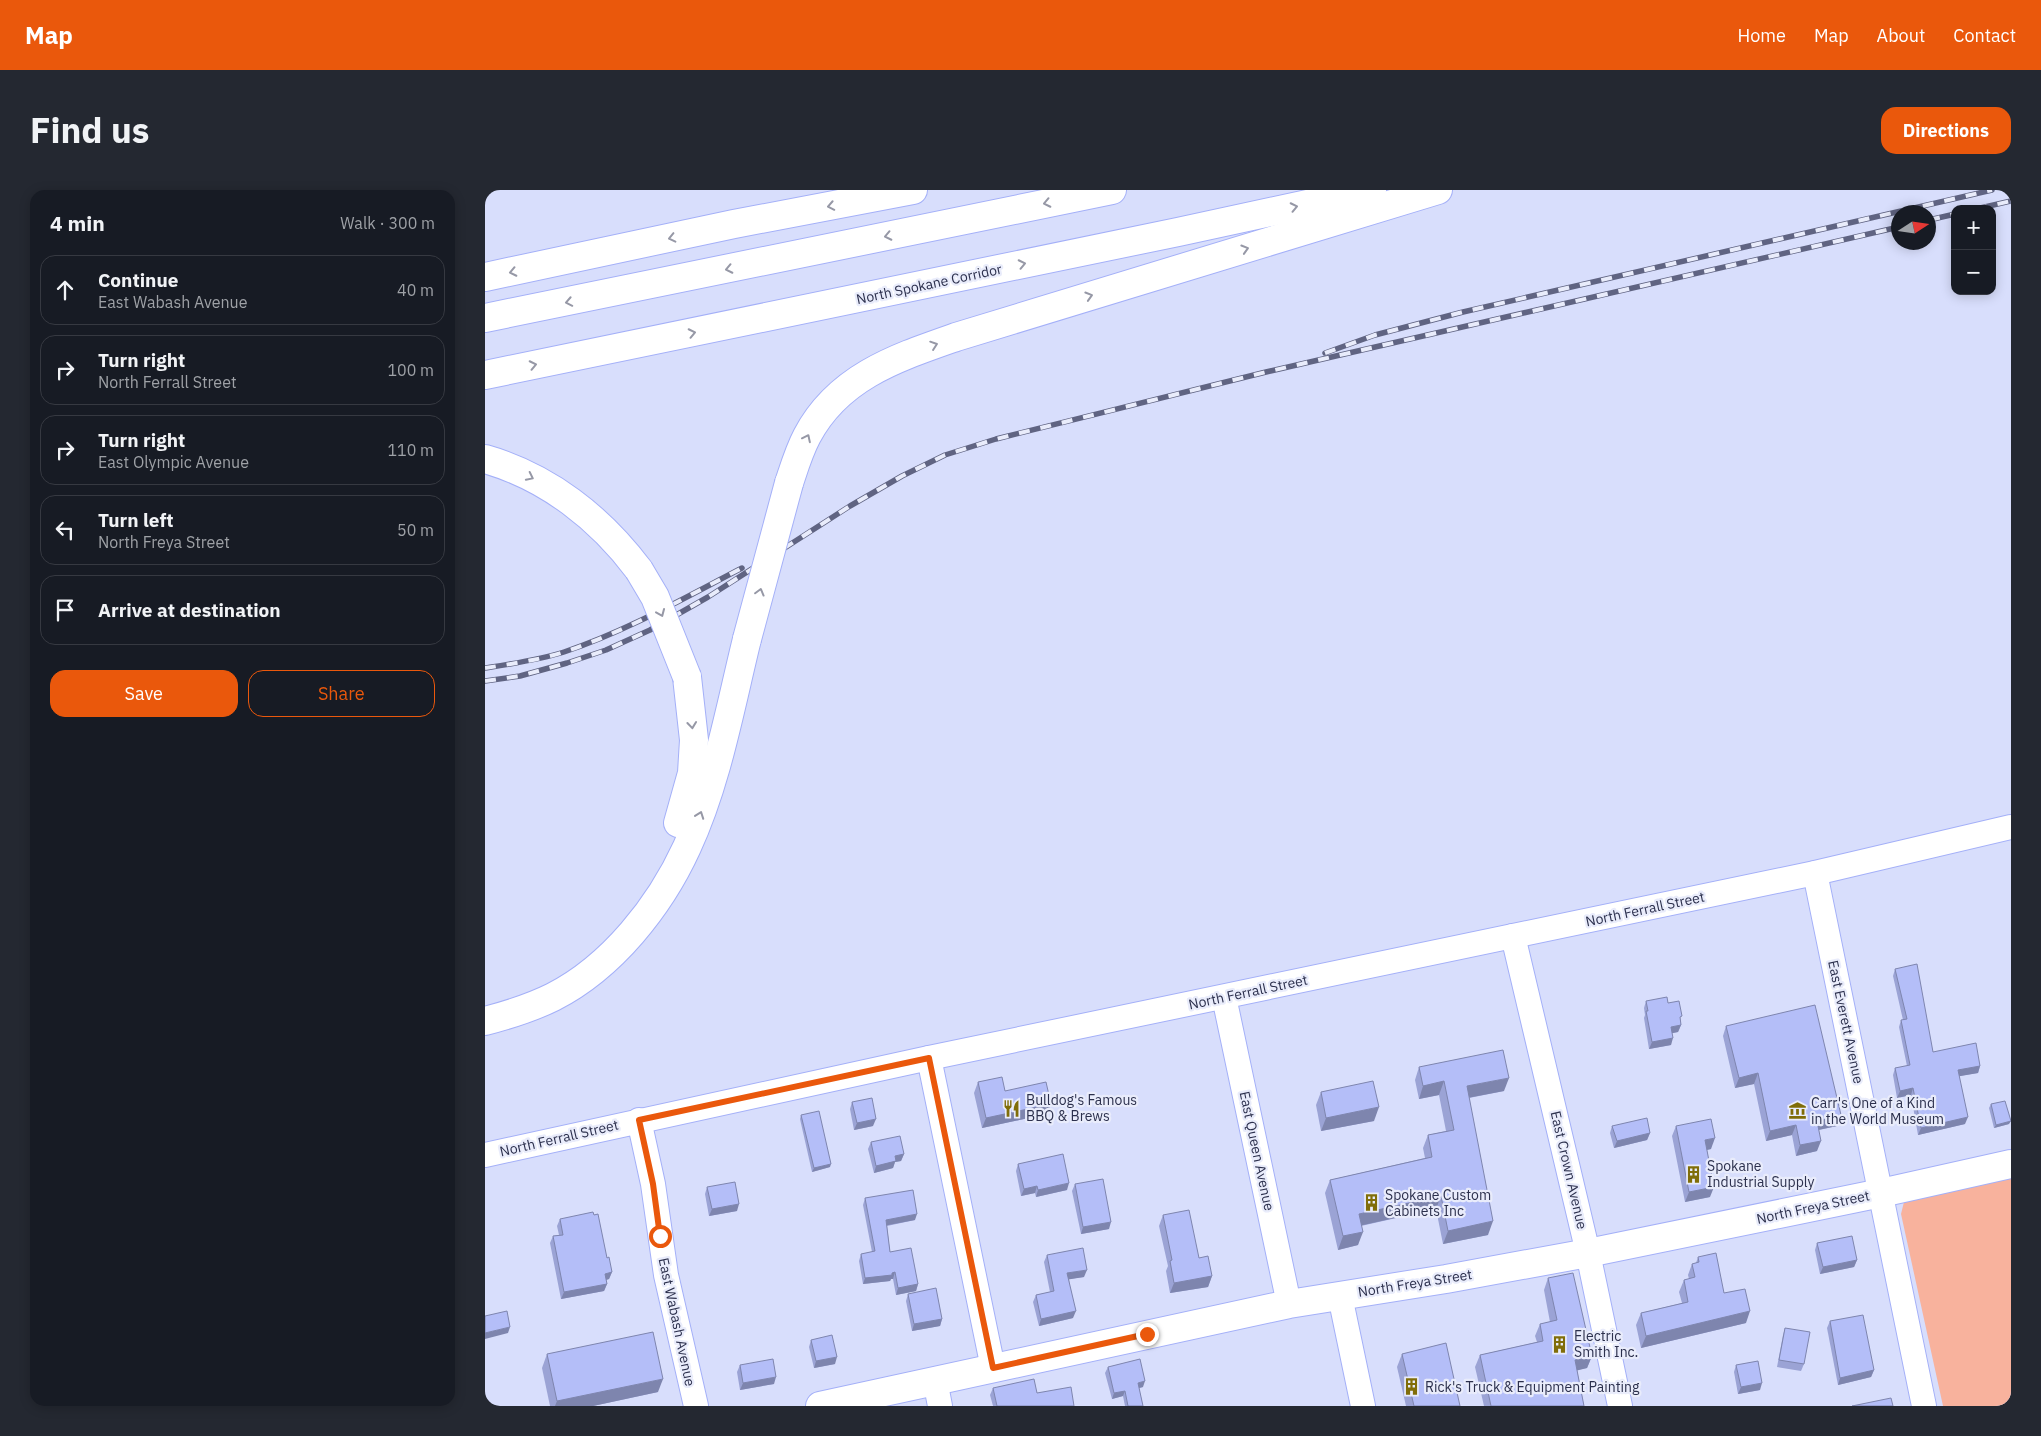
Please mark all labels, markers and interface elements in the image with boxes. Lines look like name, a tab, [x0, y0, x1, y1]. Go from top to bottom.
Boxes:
text: Map	[25, 19, 73, 51]
text: Home	[1738, 24, 1786, 47]
text: Map	[1814, 24, 1849, 47]
text: About	[1877, 24, 1925, 47]
text: Contact	[1953, 24, 2016, 47]
text: Find us	[30, 107, 149, 153]
button: Directions	[1881, 107, 2011, 154]
one-way arrow	[1043, 198, 1051, 208]
one-way arrow	[826, 200, 835, 210]
one-way arrow	[1289, 202, 1298, 213]
north arrow	[1891, 205, 1936, 250]
map controls	[1951, 205, 1996, 295]
button: +	[1951, 205, 1996, 250]
text: 4 min	[50, 209, 105, 237]
text: Walk · 300 m	[340, 213, 435, 233]
one-way arrow	[883, 231, 892, 241]
one-way arrow	[667, 232, 676, 243]
one-way arrow	[1240, 244, 1248, 254]
button: −	[1951, 250, 1996, 295]
one-way arrow	[1018, 259, 1027, 270]
street label: North Spokane Corridor	[855, 260, 1003, 308]
one-way arrow	[724, 263, 733, 274]
one-way arrow	[508, 266, 517, 276]
text: Continue	[98, 268, 178, 292]
icon: ahead	[51, 276, 79, 304]
text: 40 m	[397, 280, 434, 300]
text: East Wabash Avenue	[98, 292, 248, 312]
one-way arrow	[1085, 292, 1093, 302]
one-way arrow	[565, 296, 574, 306]
one-way arrow	[688, 328, 696, 338]
one-way arrow	[929, 341, 938, 351]
text: Turn right	[98, 348, 185, 372]
icon: right	[51, 356, 79, 384]
text: 100 m	[387, 360, 434, 380]
one-way arrow	[528, 361, 537, 371]
text: North Ferrall Street	[98, 372, 237, 392]
text: Turn right	[98, 428, 185, 452]
one-way arrow	[801, 434, 811, 443]
icon: right	[51, 436, 79, 464]
text: 110 m	[387, 440, 434, 460]
text: East Olympic Avenue	[98, 452, 249, 472]
one-way arrow	[525, 470, 534, 480]
text: Turn left	[98, 508, 174, 532]
icon: left	[51, 516, 79, 544]
text: 50 m	[397, 520, 434, 540]
text: North Freya Street	[98, 532, 230, 552]
one-way arrow	[754, 589, 764, 597]
icon: arrive	[51, 596, 79, 624]
text: Arrive at destination	[98, 598, 281, 622]
one-way arrow	[655, 608, 666, 617]
button: Save	[50, 670, 238, 717]
button: Share	[248, 670, 435, 717]
one-way arrow	[686, 722, 697, 730]
one-way arrow	[694, 811, 704, 819]
street label: North Ferrall Street	[1584, 888, 1706, 930]
street label: East Everett Avenue	[1824, 959, 1868, 1086]
street label: North Ferrall Street	[1187, 971, 1309, 1013]
street label: East Queen Avenue	[1236, 1090, 1279, 1213]
place label: Bulldog's Famous BBQ & Brews	[1026, 1091, 1137, 1125]
place label: Carr's One of a Kind in the World Museum	[1811, 1094, 1944, 1128]
restaurant icon: Bulldog's Famous BBQ & Brews	[1002, 1098, 1022, 1118]
museum icon: Carr's One of a Kind in the World Museum	[1787, 1101, 1807, 1121]
street label: East Crown Avenue	[1547, 1109, 1591, 1231]
street label: North Ferrall Street	[498, 1116, 620, 1160]
place label: Spokane Industrial Supply	[1707, 1157, 1814, 1191]
building icon: Spokane Industrial Supply	[1683, 1164, 1703, 1184]
place label: Spokane Custom Cabinets Inc	[1385, 1186, 1491, 1220]
street label: North Freya Street	[1755, 1186, 1871, 1228]
building icon: Spokane Custom Cabinets Inc	[1361, 1193, 1381, 1213]
route start	[649, 1225, 672, 1248]
street label: East Wabash Avenue	[655, 1256, 699, 1388]
street label: North Freya Street	[1357, 1265, 1473, 1301]
route end	[1136, 1323, 1159, 1346]
place label: Electric Smith Inc.	[1574, 1327, 1638, 1361]
building icon: Electric Smith Inc.	[1550, 1334, 1570, 1354]
building icon: Rick's Truck & Equipment Painting	[1401, 1377, 1421, 1397]
place label: Rick's Truck & Equipment Painting	[1425, 1378, 1640, 1396]

